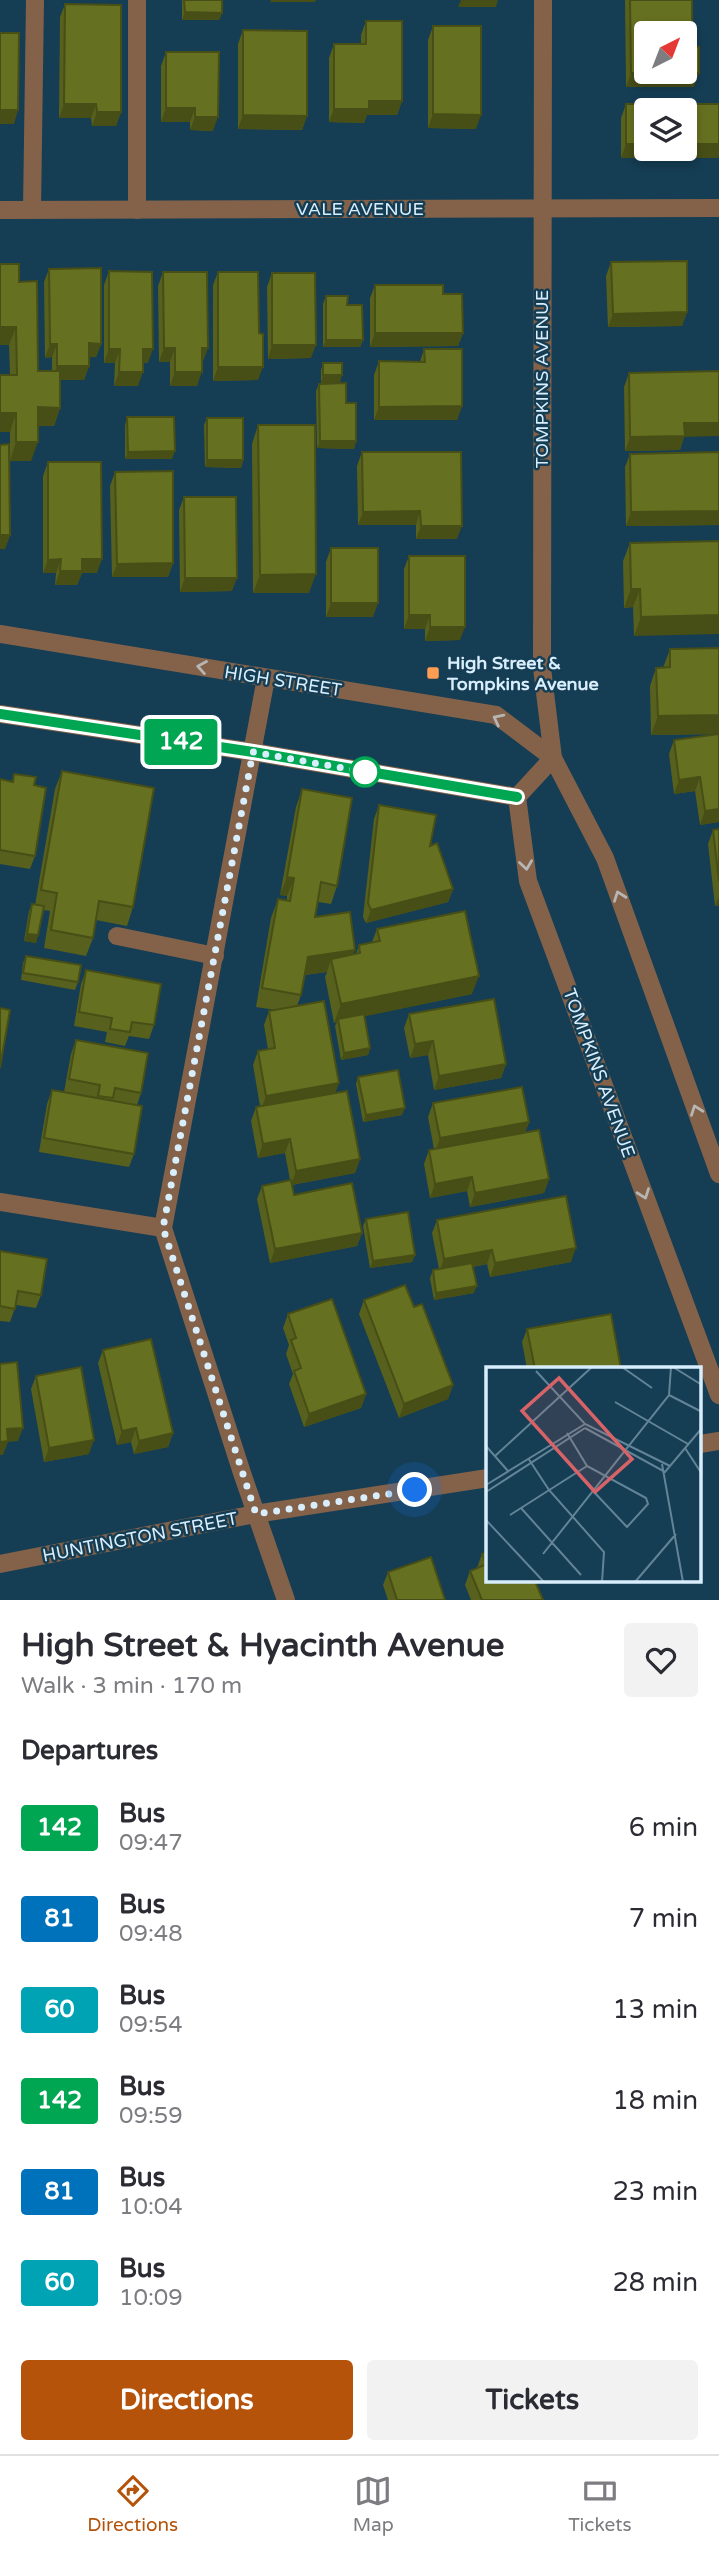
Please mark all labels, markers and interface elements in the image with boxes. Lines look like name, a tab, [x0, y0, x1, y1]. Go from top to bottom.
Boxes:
north arrow	[634, 21, 696, 84]
map controls	[634, 21, 697, 161]
button: layers	[634, 98, 697, 161]
street label: VALE AVENUE	[296, 198, 424, 220]
street label: TOMPKINS AVENUE	[531, 290, 553, 468]
place label: High Street & Tompkins Avenue	[446, 652, 599, 695]
one-way arrow	[196, 660, 208, 675]
street label: HIGH STREET	[223, 661, 343, 701]
marker: High Street & Tompkins Avenue	[425, 665, 441, 681]
one-way arrow	[492, 713, 505, 727]
line badge: 142	[141, 719, 221, 765]
text: 142	[158, 727, 204, 756]
unlabelled marker	[350, 757, 380, 787]
one-way arrow	[518, 859, 533, 871]
one-way arrow	[613, 891, 627, 903]
street label: TOMPKINS AVENUE	[558, 985, 640, 1161]
one-way arrow	[690, 1105, 704, 1117]
one-way arrow	[636, 1187, 650, 1199]
inset map	[486, 1367, 702, 1582]
your location	[397, 1472, 432, 1507]
street label: HUNTINGTON STREET	[41, 1507, 239, 1567]
button: heart	[624, 1623, 698, 1697]
text: High Street & Hyacinth Avenue	[21, 1626, 505, 1665]
text: Walk · 3 min · 170 m	[21, 1672, 242, 1700]
text: Departures	[21, 1735, 158, 1766]
text: Bus	[119, 1798, 165, 1829]
text: 6 min	[629, 1812, 698, 1843]
text: 142	[37, 1813, 82, 1842]
text: 09:47	[119, 1829, 183, 1857]
text: Bus	[119, 1889, 165, 1920]
text: 7 min	[629, 1903, 698, 1934]
text: 81	[44, 1904, 75, 1933]
text: 09:48	[119, 1920, 183, 1948]
text: Bus	[119, 1980, 165, 2011]
text: 13 min	[612, 1994, 698, 2025]
text: 60	[44, 1995, 75, 2024]
text: 09:54	[119, 2011, 183, 2039]
text: Bus	[119, 2071, 165, 2102]
text: 18 min	[612, 2085, 698, 2116]
text: 142	[37, 2086, 82, 2115]
text: 09:59	[119, 2102, 183, 2130]
text: Bus	[119, 2162, 165, 2193]
text: 23 min	[612, 2176, 698, 2207]
text: 81	[44, 2177, 75, 2206]
text: 10:04	[119, 2193, 183, 2221]
text: Bus	[119, 2253, 165, 2284]
text: 28 min	[612, 2267, 698, 2298]
text: 60	[44, 2268, 75, 2297]
text: 10:09	[119, 2284, 183, 2312]
button: Directions	[21, 2360, 353, 2440]
button: Tickets	[367, 2360, 698, 2440]
tab: Directions	[87, 2472, 178, 2536]
tab: Map	[353, 2472, 394, 2536]
tab: Tickets	[568, 2472, 632, 2536]

